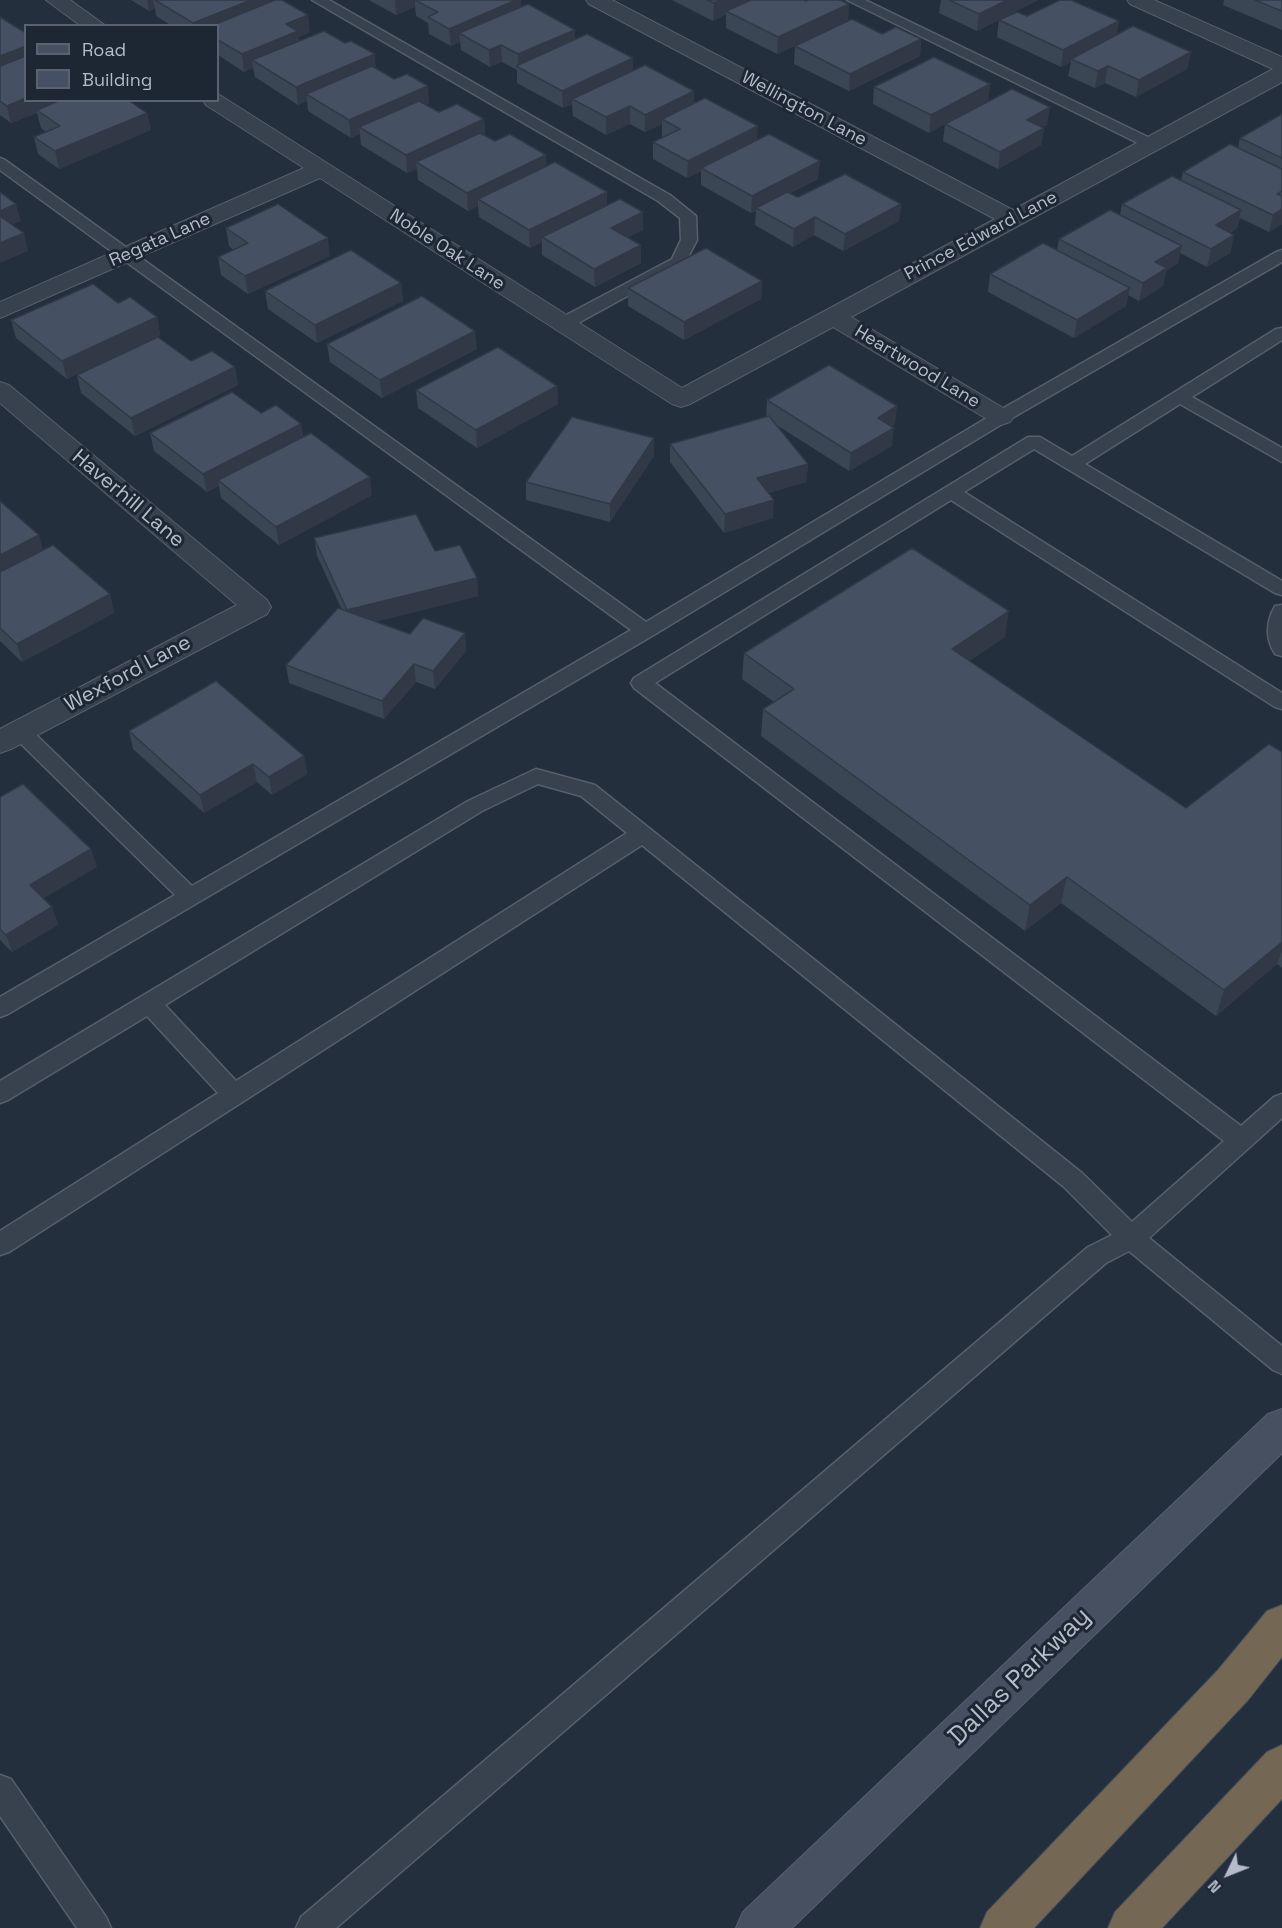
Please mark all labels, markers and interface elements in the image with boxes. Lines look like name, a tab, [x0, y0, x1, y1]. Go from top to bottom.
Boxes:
legend	[24, 24, 219, 102]
text: Road	[82, 38, 126, 61]
street label: Wellington Lane	[738, 67, 870, 151]
text: Building	[82, 68, 152, 91]
street label: Prince Edward Lane	[901, 187, 1061, 285]
street label: Noble Oak Lane	[385, 205, 509, 295]
street label: Regata Lane	[106, 208, 214, 272]
street label: Heartwood Lane	[850, 321, 984, 413]
street label: Haverhill Lane	[67, 445, 189, 553]
street label: Wexford Lane	[61, 630, 195, 718]
street label: Dallas Parkway	[942, 1601, 1098, 1753]
north arrow	[1198, 1844, 1258, 1904]
text: N	[1203, 1876, 1226, 1898]

